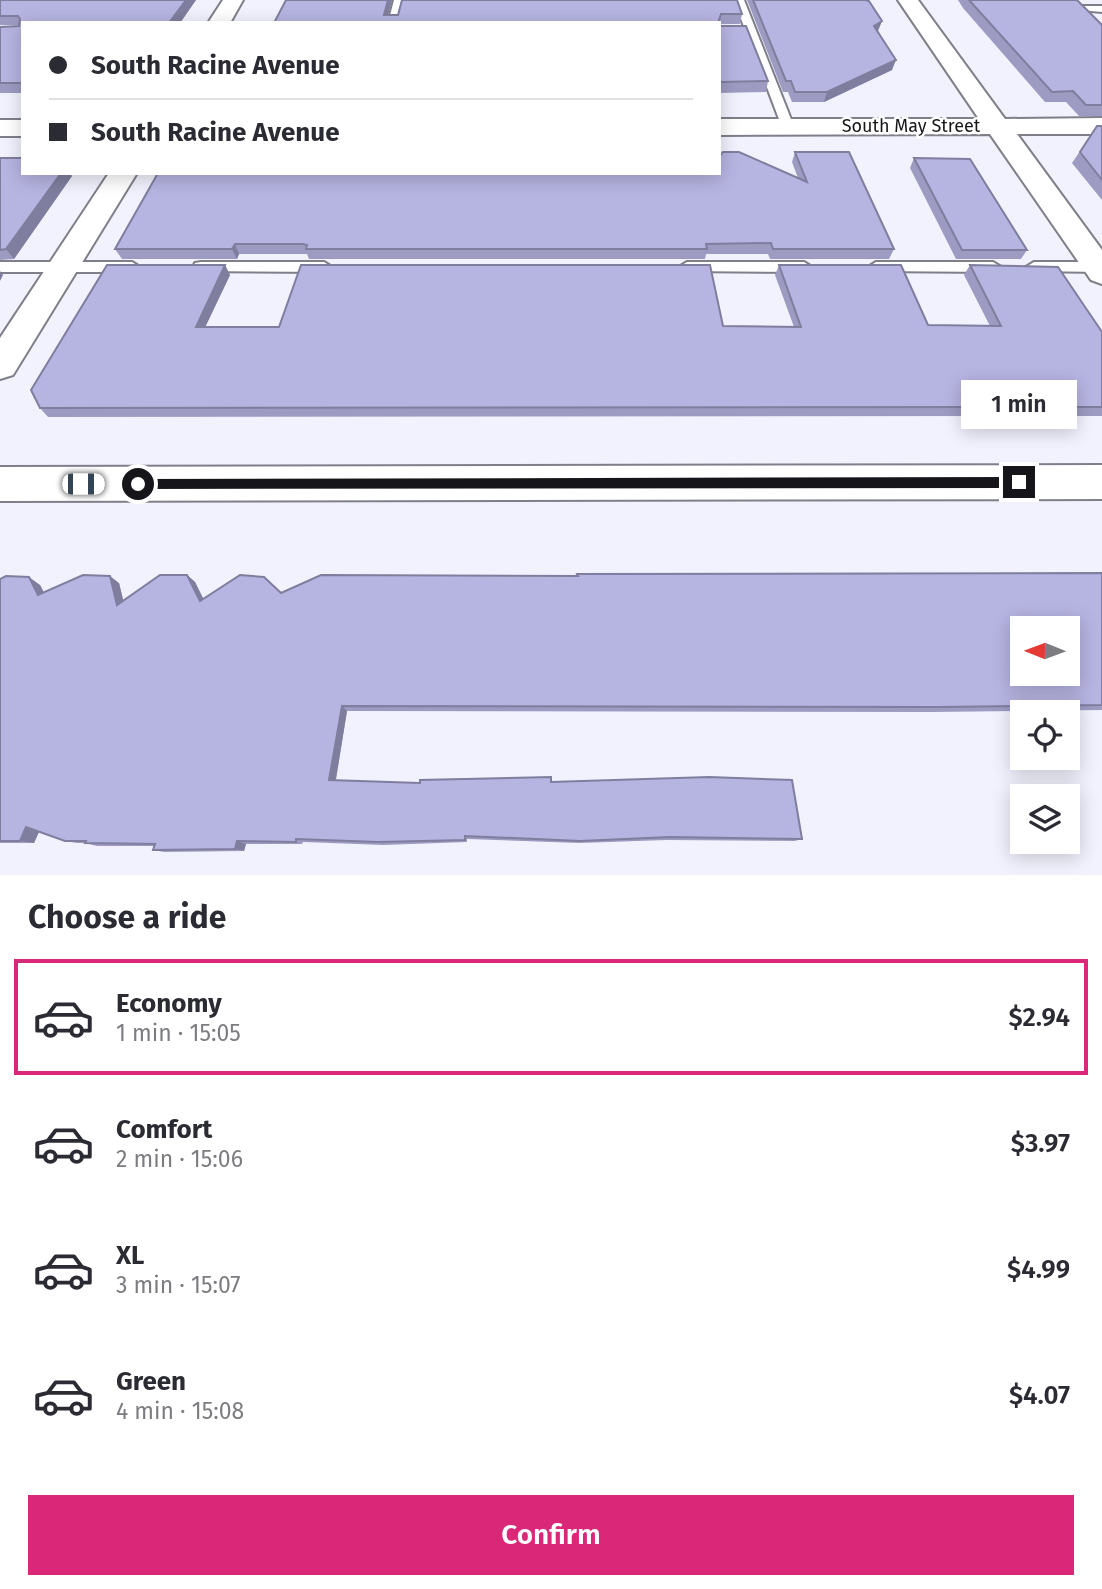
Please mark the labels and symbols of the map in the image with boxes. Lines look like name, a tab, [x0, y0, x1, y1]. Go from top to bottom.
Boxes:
street label: South May Street	[842, 115, 981, 137]
callout: 1 min	[961, 380, 1077, 430]
route end	[1003, 466, 1035, 498]
route start	[122, 468, 154, 500]
car	[63, 474, 105, 495]
north arrow	[1010, 616, 1080, 686]

